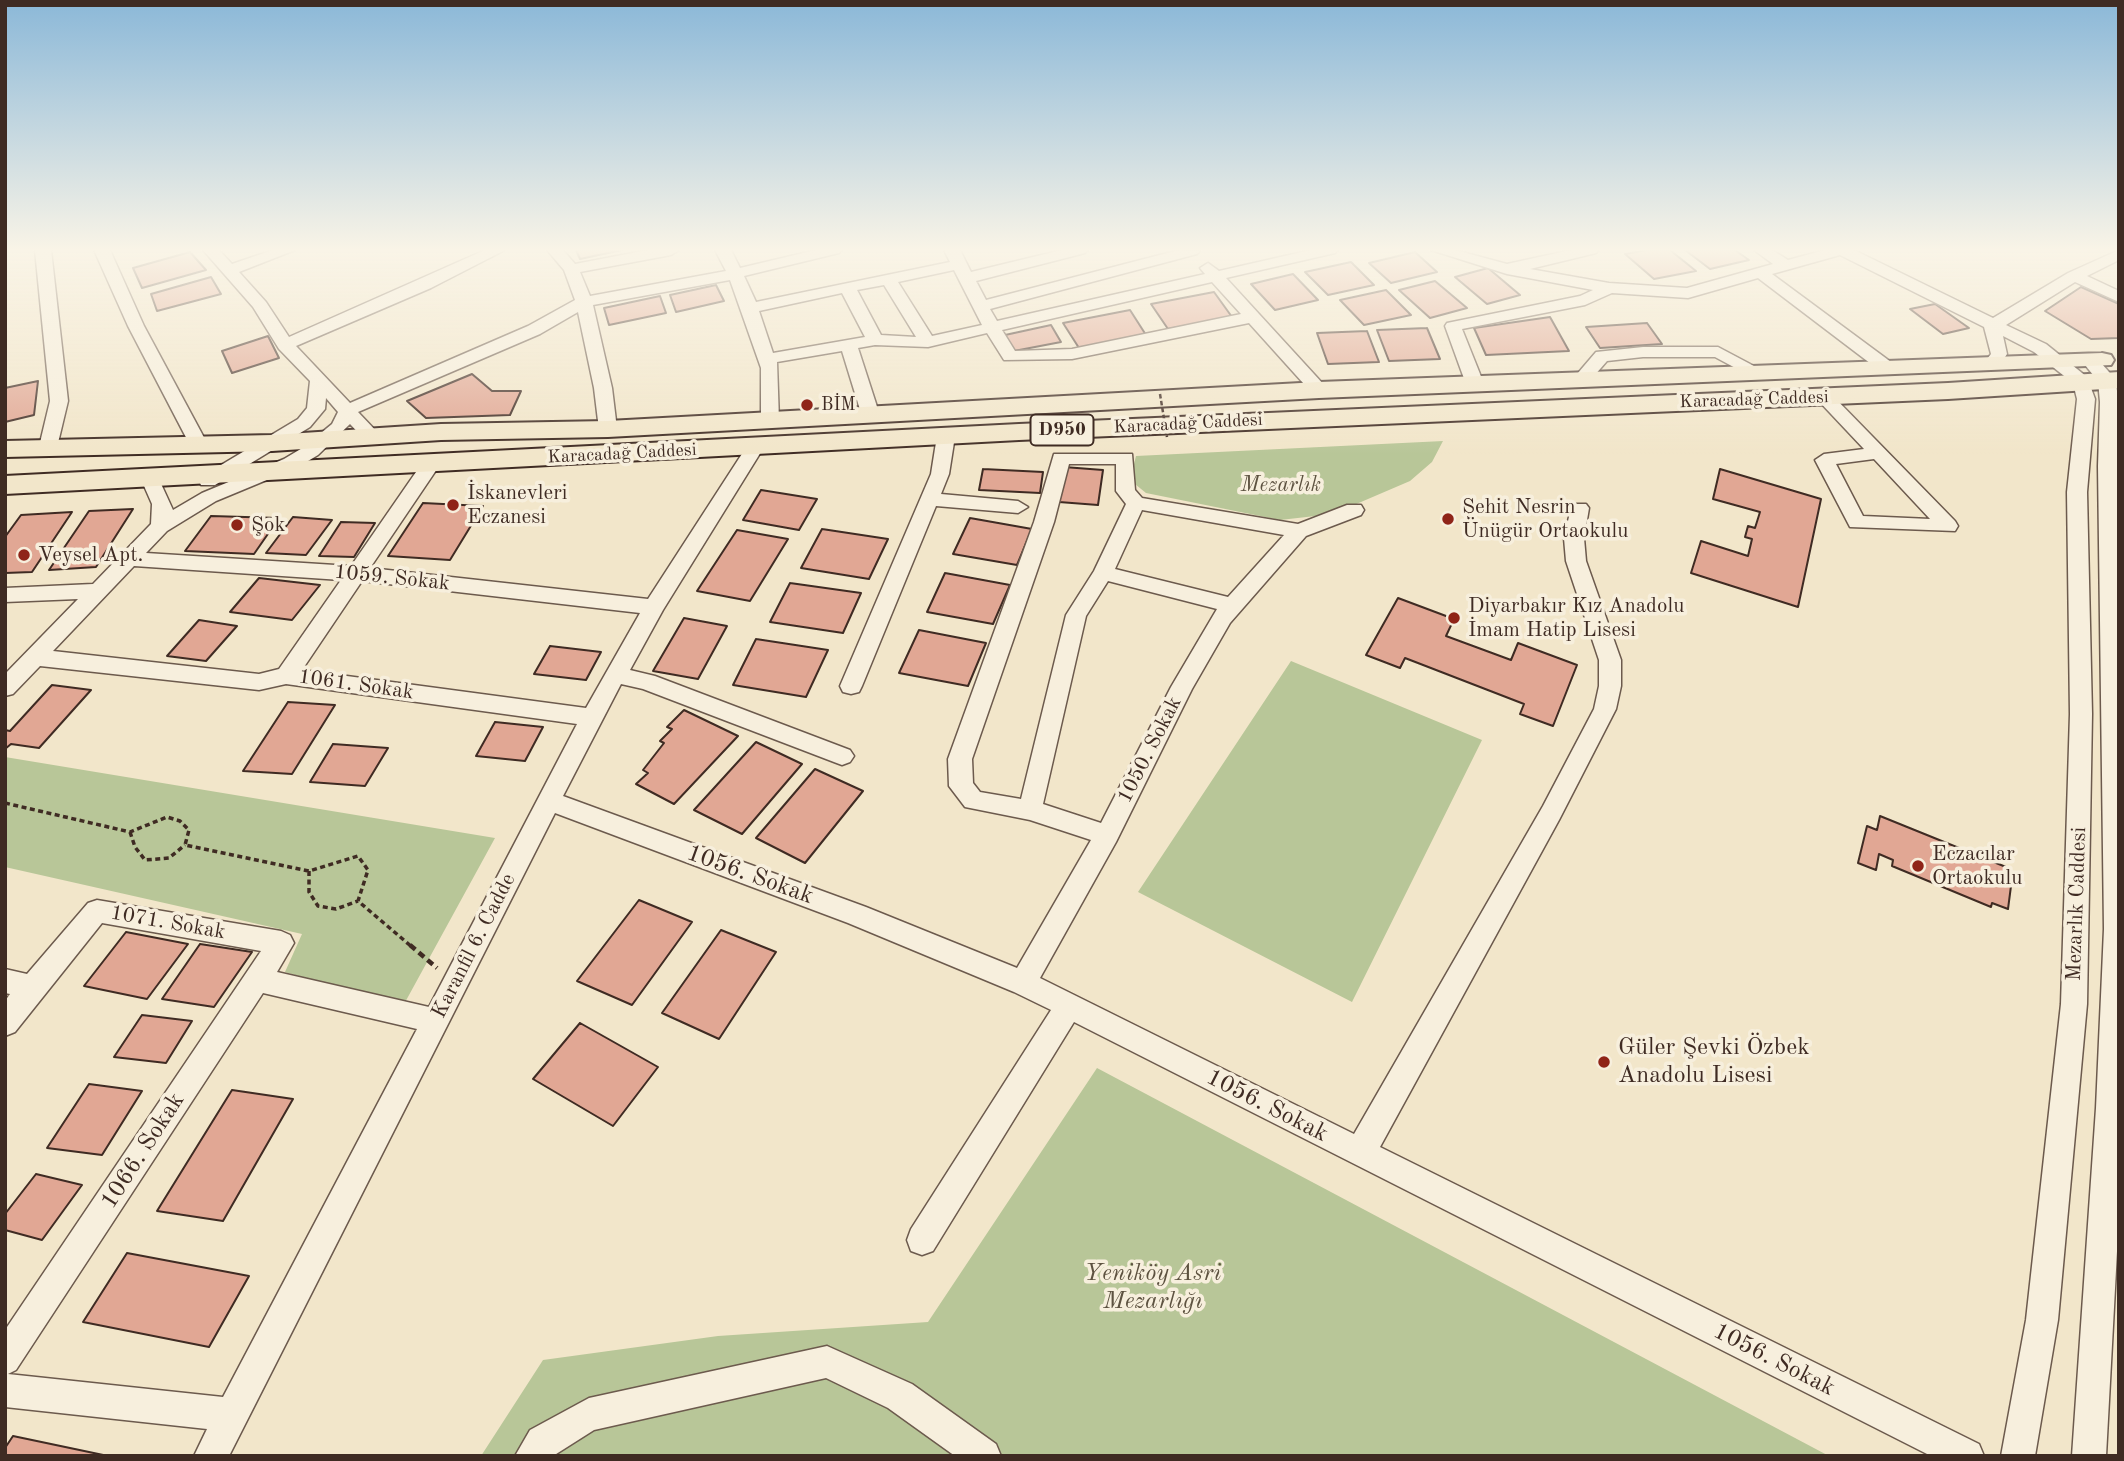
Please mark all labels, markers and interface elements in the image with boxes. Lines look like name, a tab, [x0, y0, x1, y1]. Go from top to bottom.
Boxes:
street label: Karacadağ Caddesi	[1679, 387, 1829, 413]
place label: BİM	[821, 394, 856, 416]
marker: BİM	[799, 397, 815, 413]
street label: Karacadağ Caddesi	[1113, 409, 1263, 439]
road number: D950	[1030, 414, 1094, 446]
street label: Karacadağ Caddesi	[547, 439, 697, 469]
park label: Mezarlık	[1241, 472, 1321, 498]
place label: İskanevleri Eczanesi	[467, 480, 567, 530]
place label: Şehit Nesrin Ünügür Ortaokulu	[1462, 494, 1628, 544]
marker: İskanevleri Eczanesi	[445, 497, 461, 513]
marker: Şehit Nesrin Ünügür Ortaokulu	[1440, 511, 1456, 527]
place label: Şok	[251, 512, 285, 538]
marker: Şok	[229, 517, 245, 533]
place label: Veysel Apt.	[38, 542, 143, 568]
marker: Veysel Apt.	[16, 547, 32, 563]
street label: 1059. Sokak	[333, 559, 451, 597]
place label: Diyarbakır Kız Anadolu İmam Hatip Lisesi	[1468, 593, 1684, 643]
marker: Diyarbakır Kız Anadolu İmam Hatip Lisesi	[1446, 610, 1462, 626]
street label: 1061. Sokak	[297, 664, 415, 706]
street label: 1050. Sokak	[1112, 693, 1188, 807]
street label: Mezarlık Caddesi	[2062, 826, 2092, 982]
street label: 1056. Sokak	[683, 839, 817, 911]
place label: Eczacılar Ortaokulu	[1932, 841, 2022, 891]
marker: Eczacılar Ortaokulu	[1910, 858, 1926, 874]
street label: Karanfil 6. Cadde	[427, 869, 521, 1023]
street label: 1071. Sokak	[109, 901, 227, 945]
place label: Güler Şevki Özbek Anadolu Lisesi	[1618, 1034, 1810, 1090]
marker: Güler Şevki Özbek Anadolu Lisesi	[1596, 1054, 1612, 1070]
street label: 1056. Sokak	[1201, 1063, 1333, 1149]
street label: 1066. Sokak	[95, 1088, 191, 1214]
park label: Yeniköy Asri Mezarlığı	[1085, 1260, 1221, 1316]
street label: 1056. Sokak	[1708, 1317, 1840, 1403]

